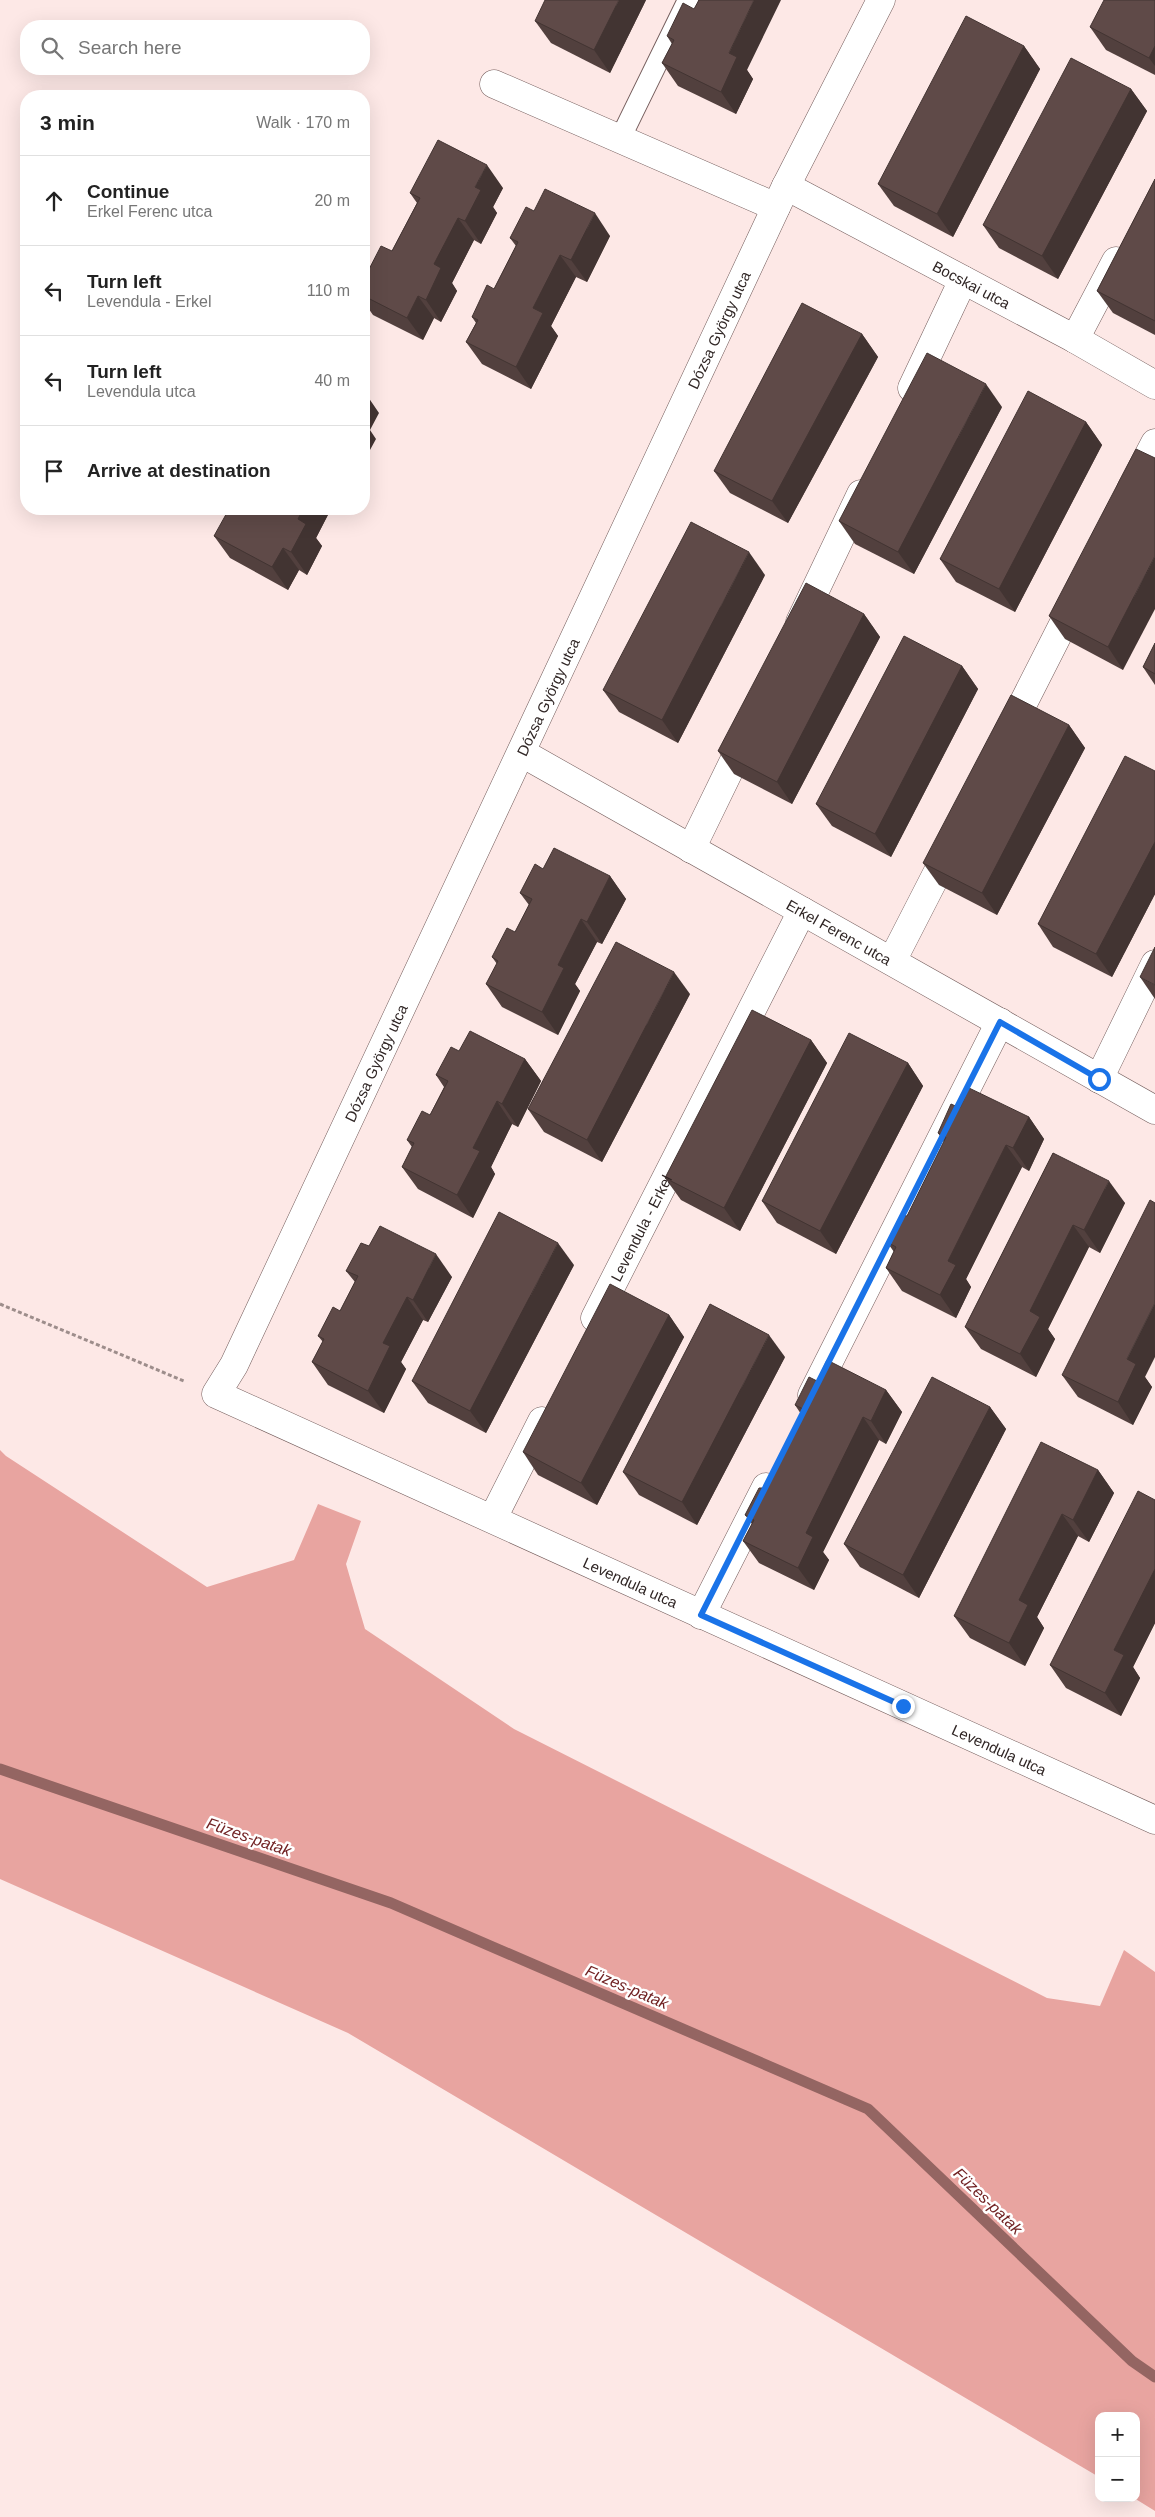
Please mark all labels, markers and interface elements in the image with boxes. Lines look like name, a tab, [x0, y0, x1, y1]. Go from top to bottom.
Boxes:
search box	[20, 20, 370, 75]
icon: search	[38, 34, 66, 62]
text: Search here	[78, 37, 182, 58]
text: 3 min	[40, 111, 95, 134]
text: Walk · 170 m	[256, 114, 350, 131]
text: Continue	[87, 181, 169, 202]
icon: ahead	[40, 187, 68, 215]
text: 20 m	[314, 192, 350, 209]
text: Erkel Ferenc utca	[87, 203, 212, 220]
street label: Bocskai utca	[930, 257, 1014, 312]
street label: Dózsa György utca	[684, 268, 754, 391]
text: Turn left	[87, 271, 162, 292]
icon: left	[40, 277, 68, 305]
text: 110 m	[307, 282, 350, 299]
text: Levendula - Erkel	[87, 293, 212, 310]
text: Turn left	[87, 361, 162, 382]
icon: left	[40, 367, 68, 395]
text: 40 m	[314, 372, 350, 389]
text: Levendula utca	[87, 383, 196, 400]
icon: arrive	[40, 457, 68, 485]
text: Arrive at destination	[87, 460, 271, 481]
street label: Dózsa György utca	[513, 635, 583, 758]
street label: Erkel Ferenc utca	[784, 896, 895, 968]
street label: Dózsa György utca	[341, 1001, 411, 1124]
route start	[1088, 1068, 1111, 1091]
street label: Levendula - Erkel	[607, 1172, 675, 1284]
street label: Levendula utca	[581, 1553, 681, 1611]
route end	[892, 1695, 915, 1718]
street label: Levendula utca	[949, 1721, 1050, 1778]
water label: Füzes-patak	[205, 1815, 294, 1860]
water label: Füzes-patak	[583, 1962, 672, 2012]
water label: Füzes-patak	[950, 2164, 1026, 2238]
map controls	[1095, 2412, 1140, 2502]
button: +	[1095, 2412, 1140, 2457]
button: −	[1095, 2457, 1140, 2502]

